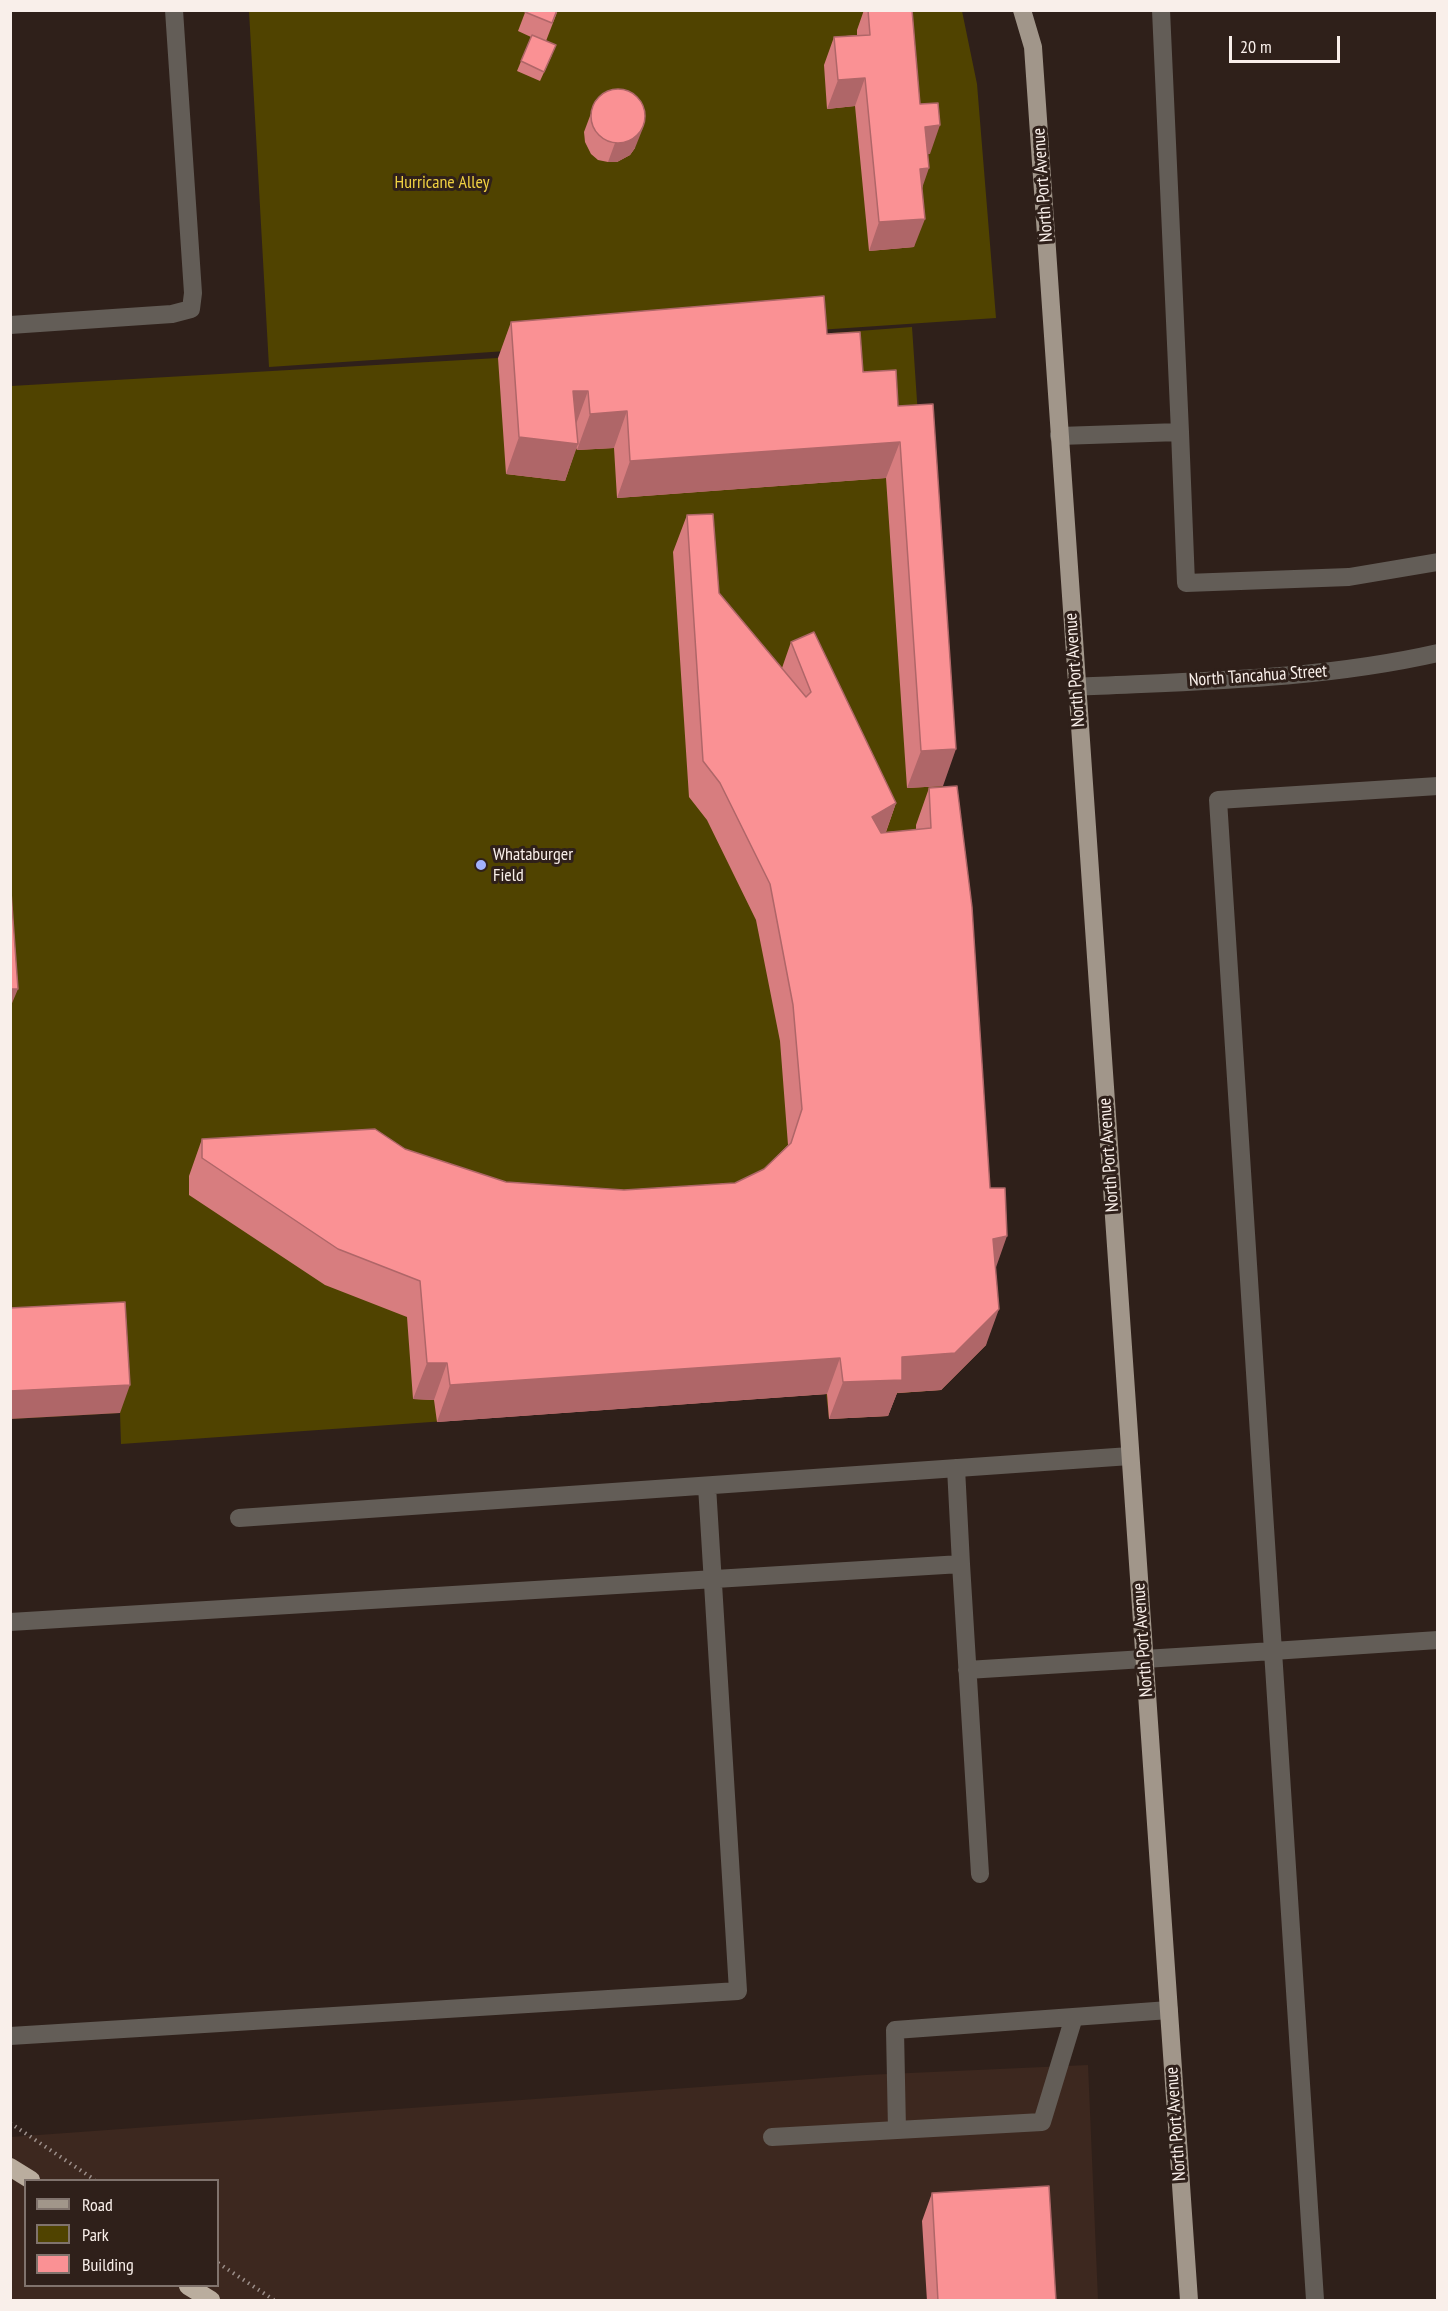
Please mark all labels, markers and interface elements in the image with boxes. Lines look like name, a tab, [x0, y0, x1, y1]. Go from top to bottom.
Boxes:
scale bar	[1232, 24, 1343, 62]
text: 20 m	[1240, 35, 1272, 58]
street label: North Port Avenue	[1028, 127, 1058, 243]
park label: Hurricane Alley	[395, 172, 489, 194]
street label: North Port Avenue	[1060, 612, 1090, 728]
street label: North Tancahua Street	[1188, 660, 1328, 692]
place label: Whataburger Field	[493, 844, 573, 886]
marker: Whataburger Field	[474, 858, 488, 872]
street label: North Port Avenue	[1094, 1097, 1124, 1213]
street label: North Port Avenue	[1128, 1582, 1158, 1698]
street label: North Port Avenue	[1161, 2066, 1191, 2182]
legend	[24, 2179, 219, 2287]
text: Road	[82, 2193, 113, 2216]
text: Park	[82, 2223, 109, 2246]
text: Building	[82, 2253, 134, 2276]

